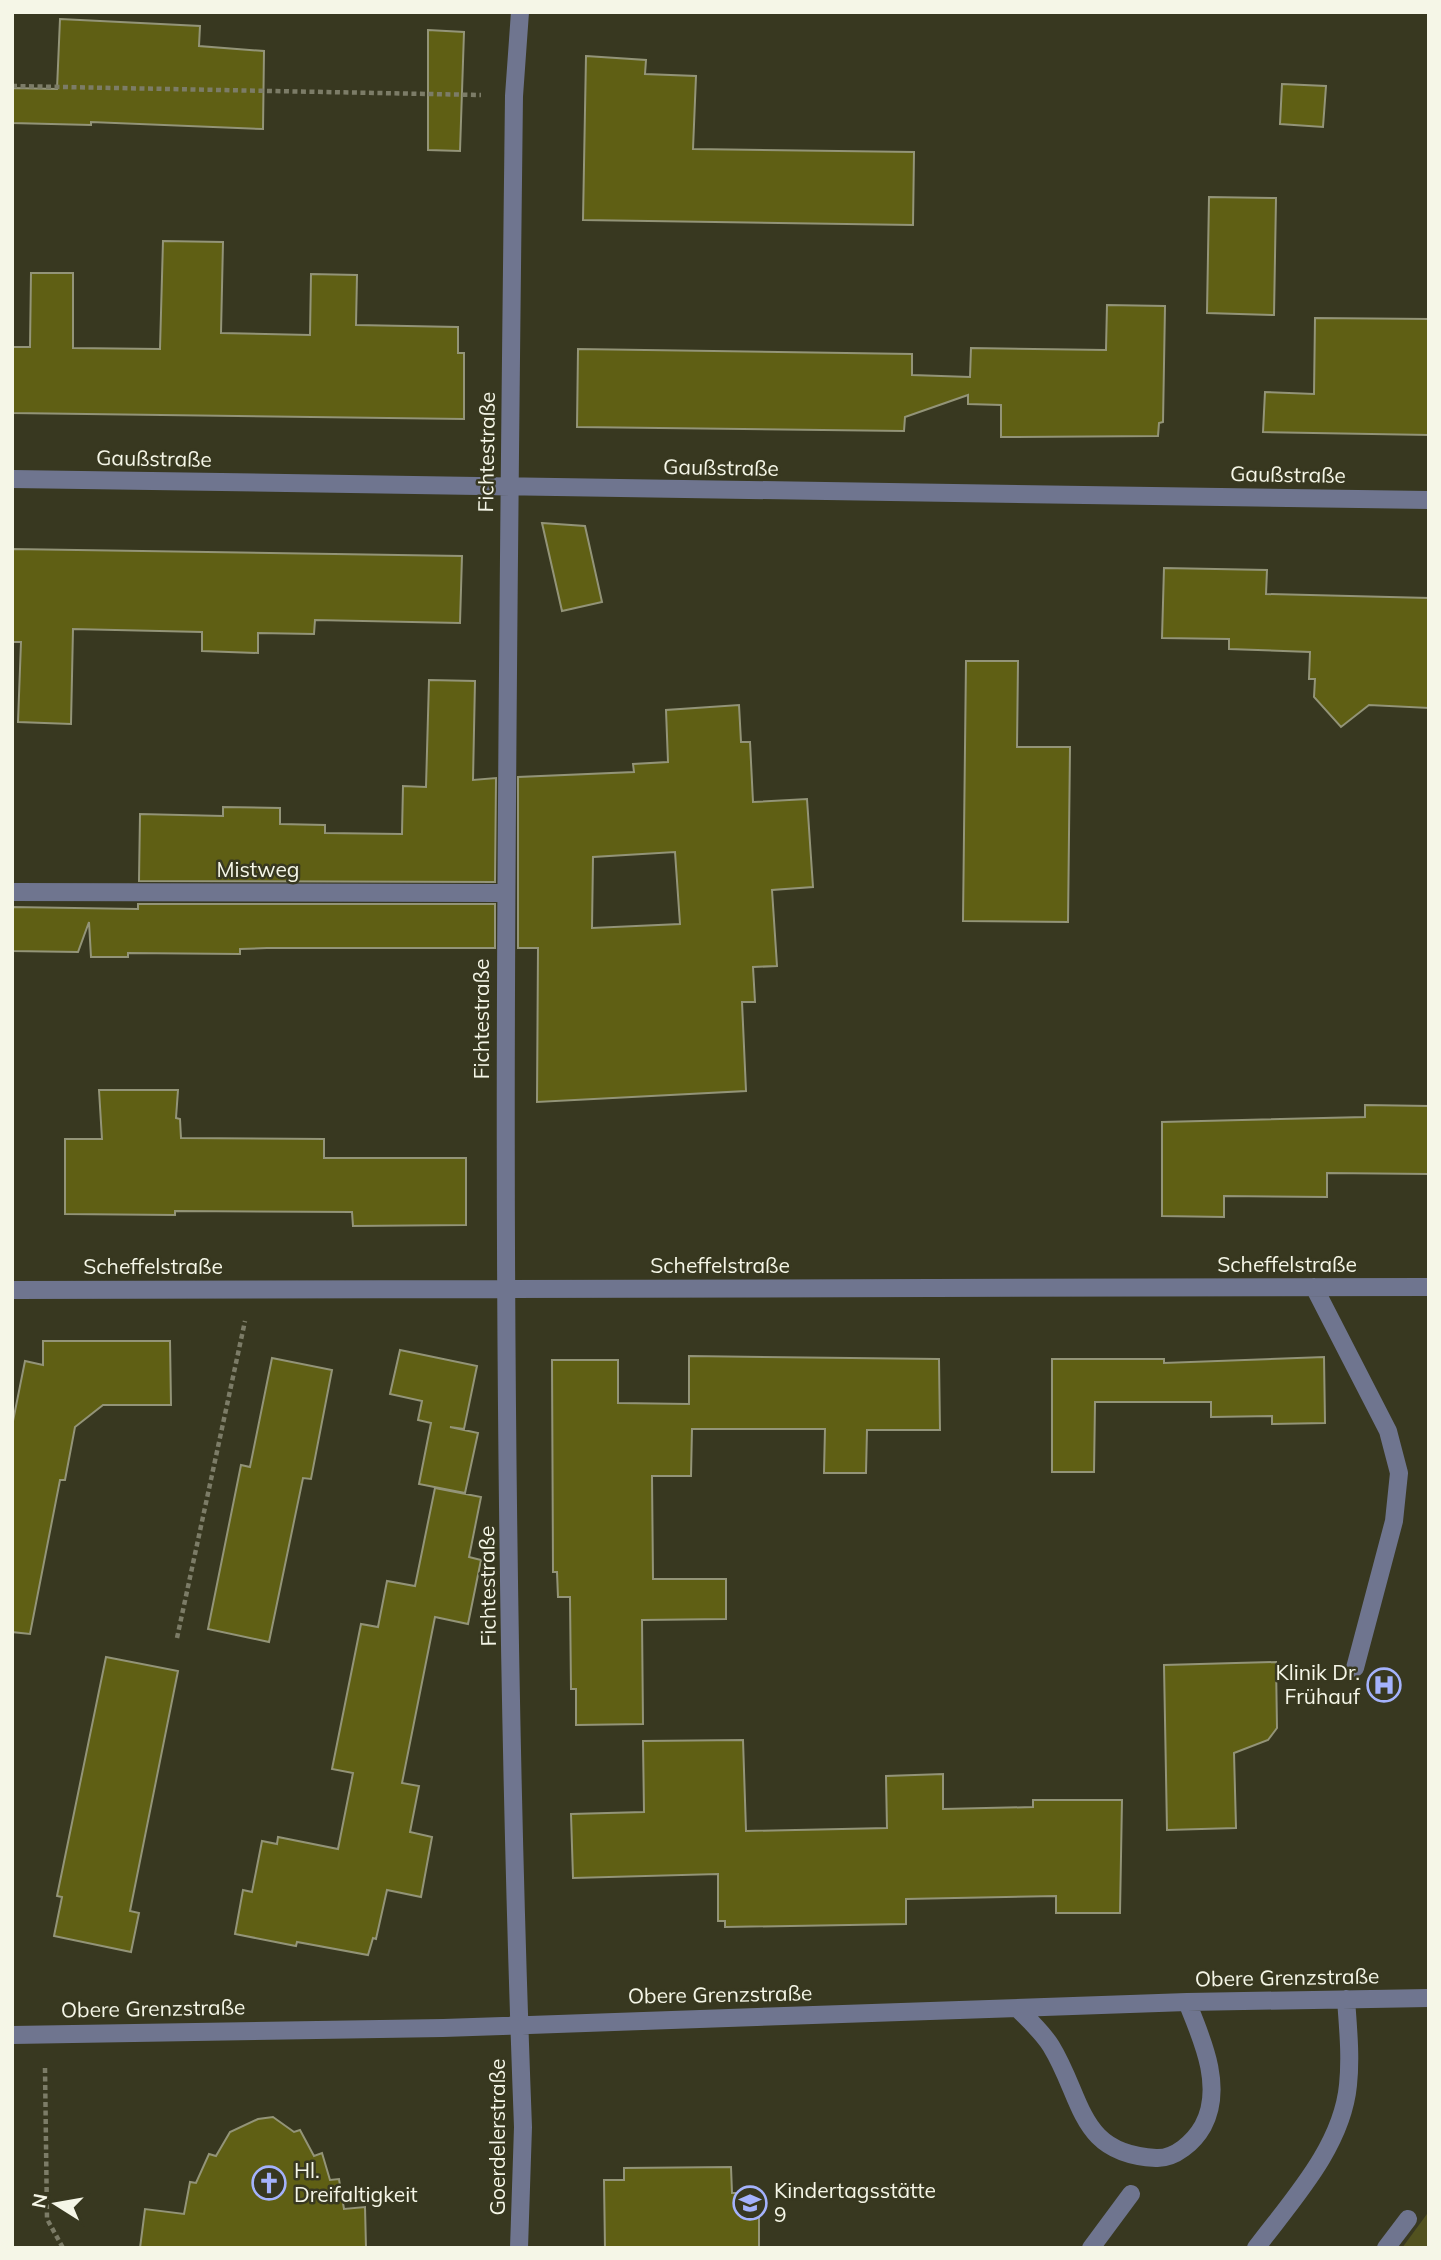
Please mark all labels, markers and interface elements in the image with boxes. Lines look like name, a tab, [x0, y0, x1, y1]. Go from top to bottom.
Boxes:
street label: Fichtestraße	[472, 391, 500, 513]
street label: Gaußstraße	[96, 444, 212, 472]
street label: Gaußstraße	[663, 453, 779, 481]
street label: Gaußstraße	[1230, 460, 1346, 488]
street label: Mistweg	[217, 856, 300, 882]
street label: Fichtestraße	[468, 959, 494, 1079]
street label: Scheffelstraße	[1217, 1251, 1357, 1277]
street label: Scheffelstraße	[650, 1252, 790, 1278]
street label: Scheffelstraße	[83, 1253, 223, 1279]
street label: Fichtestraße	[473, 1525, 501, 1647]
place label: Klinik Dr. Frühauf	[1275, 1659, 1361, 1709]
hospital icon: Klinik Dr. Frühauf	[1365, 1666, 1403, 1704]
street label: Obere Grenzstraße	[1195, 1962, 1379, 1992]
street label: Obere Grenzstraße	[628, 1979, 812, 2009]
street label: Obere Grenzstraße	[61, 1993, 245, 2023]
street label: Goerdelerstraße	[484, 2059, 510, 2215]
place label: Hl. Dreifaltigkeit	[294, 2157, 418, 2207]
church icon: Hl. Dreifaltigkeit	[250, 2164, 288, 2202]
north arrow	[21, 2169, 91, 2239]
place label: Kindertagsstätte 9	[774, 2177, 936, 2227]
school or university icon: Kindertagsstätte 9	[731, 2184, 769, 2222]
text: N	[26, 2191, 52, 2210]

